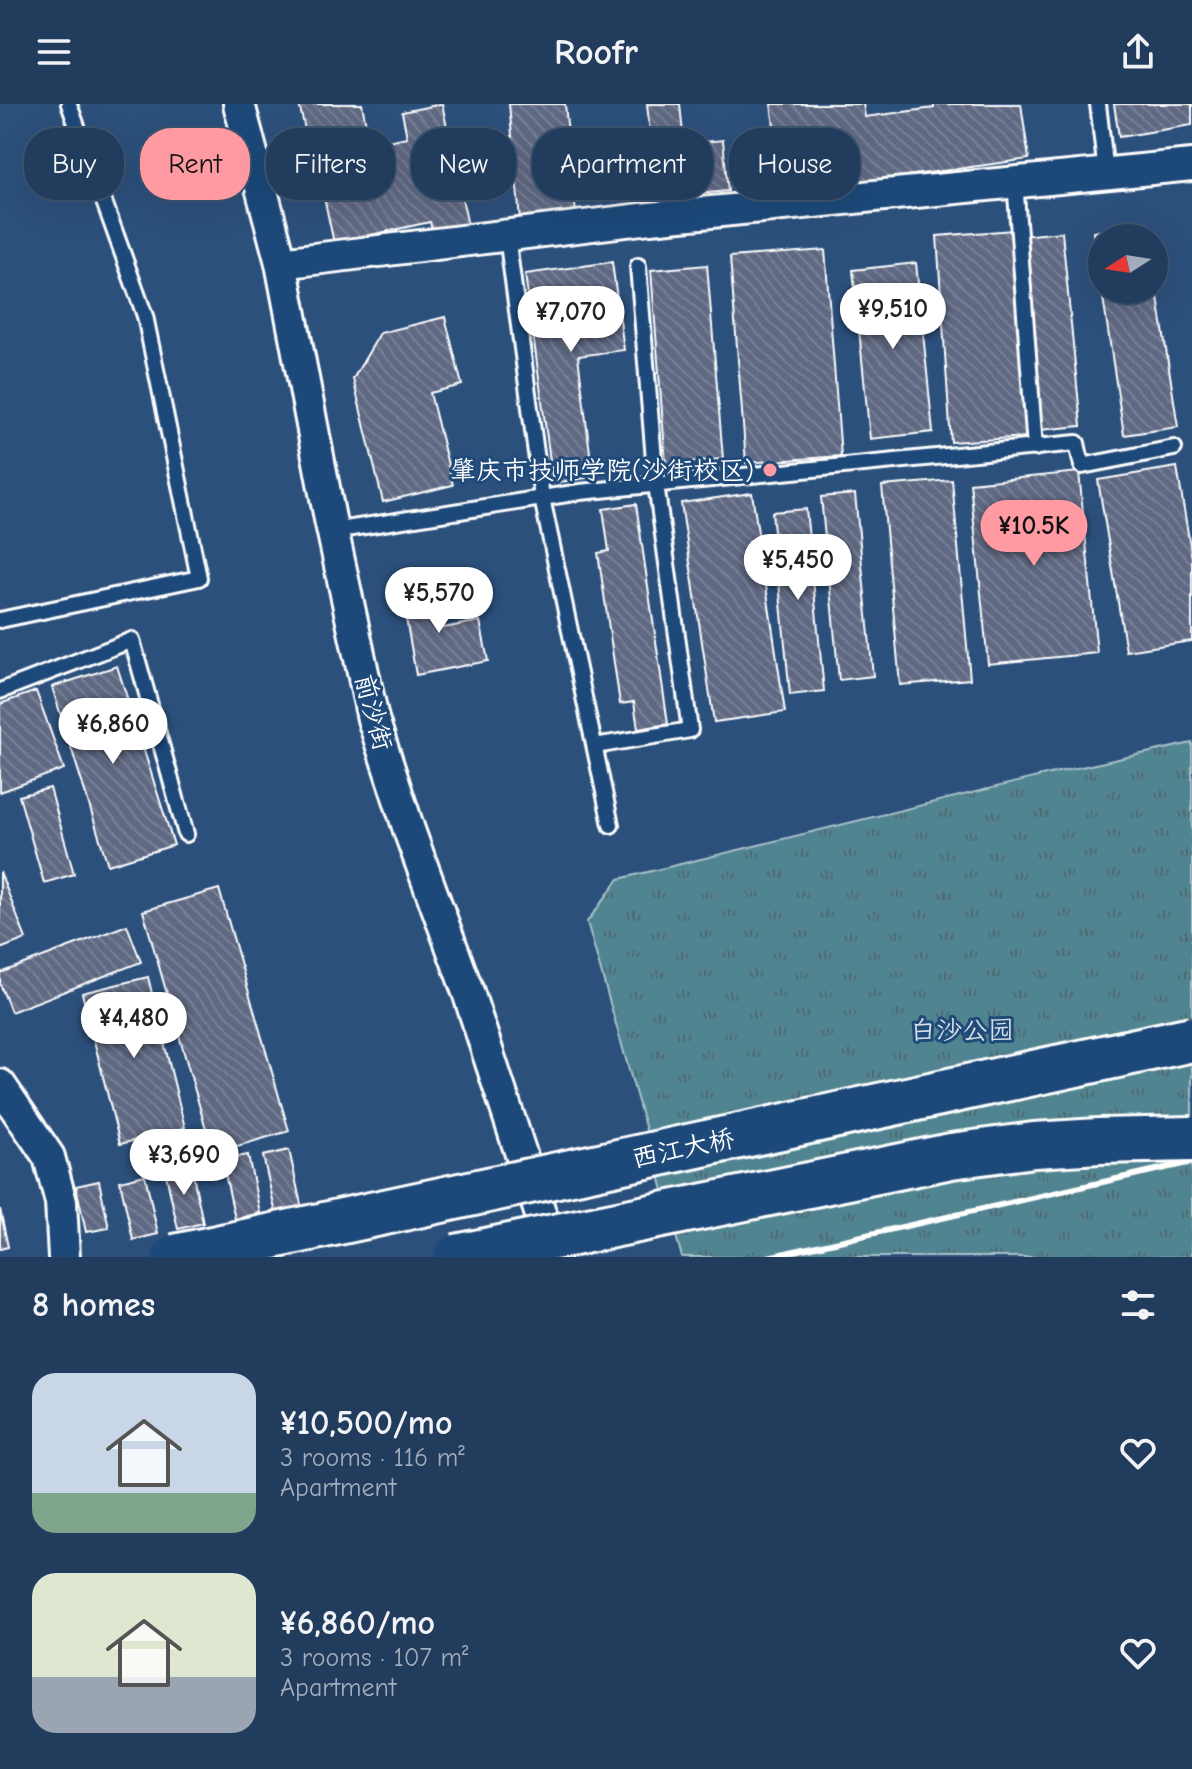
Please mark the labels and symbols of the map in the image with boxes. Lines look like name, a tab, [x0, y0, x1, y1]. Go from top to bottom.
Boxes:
north arrow	[1088, 224, 1168, 304]
pin: ¥9,510	[828, 283, 958, 351]
pin: ¥7,070	[506, 286, 636, 354]
place label: 肇庆市技师学院(沙街校区)	[450, 456, 754, 486]
marker: 肇庆市技师学院(沙街校区)	[761, 461, 779, 479]
pin: ¥10.5K	[969, 500, 1099, 568]
pin: ¥5,450	[733, 534, 863, 602]
pin: ¥5,570	[374, 567, 504, 635]
street label: 前沙街	[348, 671, 398, 754]
pin: ¥6,860	[48, 698, 178, 766]
pin: ¥4,480	[69, 992, 199, 1060]
park label: 白沙公园	[910, 1016, 1014, 1046]
street label: 西江大桥	[629, 1123, 737, 1174]
pin: ¥3,690	[119, 1129, 249, 1197]

